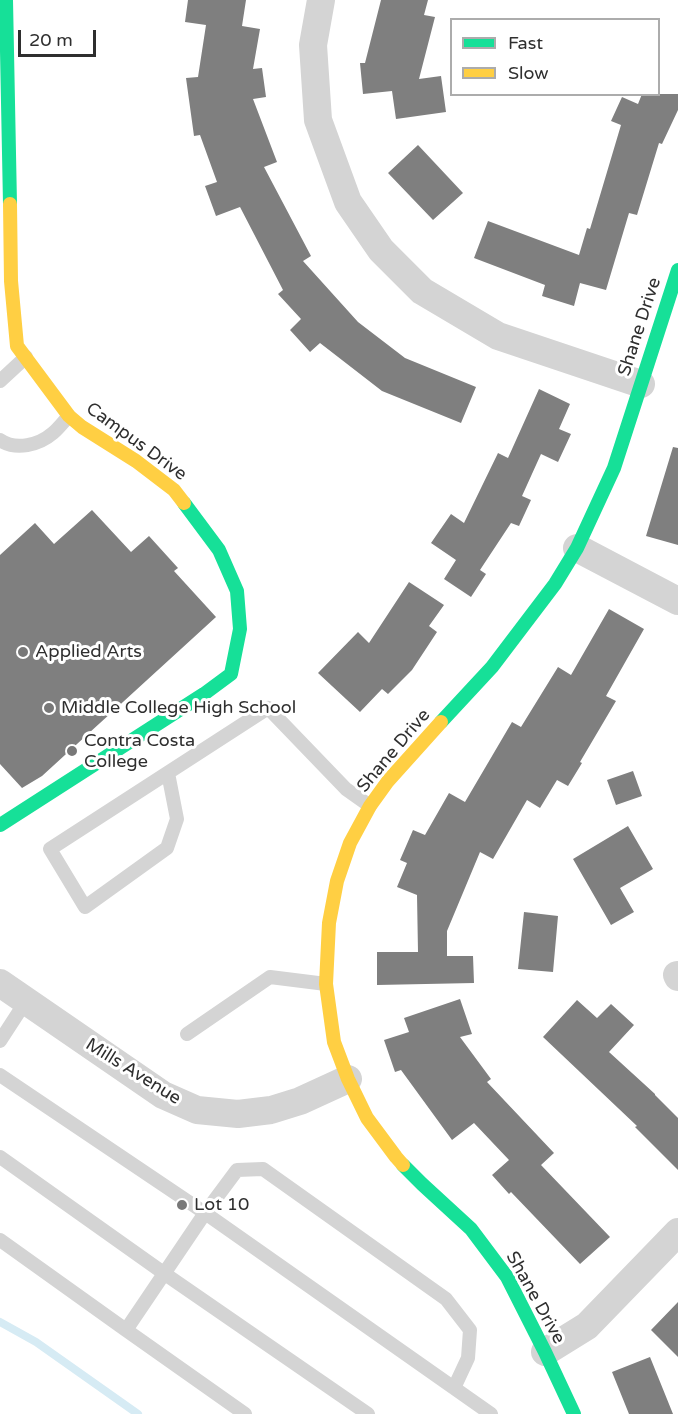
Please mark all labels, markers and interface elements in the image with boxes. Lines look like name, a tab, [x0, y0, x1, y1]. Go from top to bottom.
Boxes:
scale bar	[21, 18, 99, 56]
legend	[450, 18, 660, 96]
text: 20 m	[29, 29, 73, 51]
text: Fast	[508, 32, 543, 54]
text: Slow	[508, 62, 549, 84]
street label: Shane Drive	[614, 275, 666, 379]
street label: Campus Drive	[81, 398, 191, 486]
place label: Applied Arts	[35, 641, 142, 663]
marker: Applied Arts	[16, 645, 30, 659]
place label: Middle College High School	[61, 697, 296, 719]
marker: Middle College High School	[42, 701, 56, 715]
street label: Shane Drive	[353, 705, 435, 797]
place label: Contra Costa College	[84, 730, 195, 772]
marker: Contra Costa College	[65, 744, 79, 758]
street label: Mills Avenue	[81, 1034, 185, 1110]
place label: Lot 10	[194, 1194, 249, 1216]
marker: Lot 10	[175, 1198, 189, 1212]
street label: Shane Drive	[501, 1248, 569, 1348]

